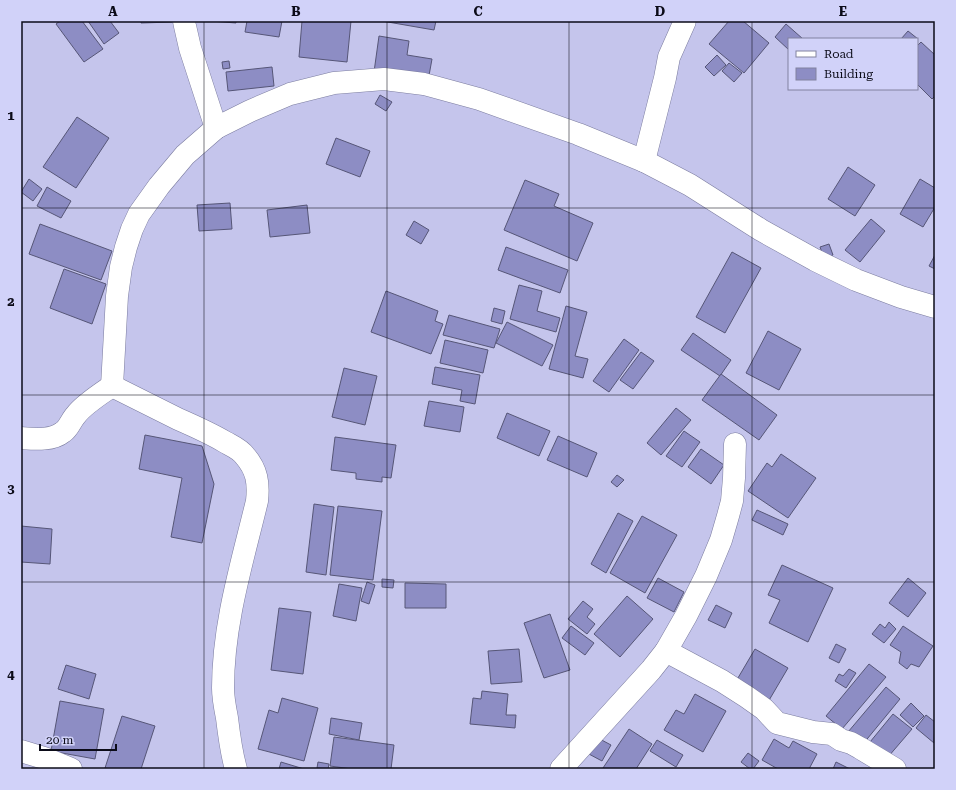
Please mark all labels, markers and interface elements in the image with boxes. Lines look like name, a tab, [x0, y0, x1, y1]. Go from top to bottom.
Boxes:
text: A	[108, 4, 118, 19]
text: B	[291, 4, 301, 19]
text: C	[473, 4, 483, 19]
text: D	[655, 4, 665, 19]
text: E	[839, 4, 847, 19]
legend	[788, 38, 918, 90]
text: Road	[824, 47, 854, 61]
text: Building	[824, 67, 873, 81]
text: 1	[7, 108, 15, 123]
text: 2	[7, 294, 15, 309]
text: 3	[7, 481, 15, 496]
text: 4	[7, 667, 15, 682]
scale bar	[40, 726, 116, 752]
text: 20 m	[46, 733, 73, 747]

